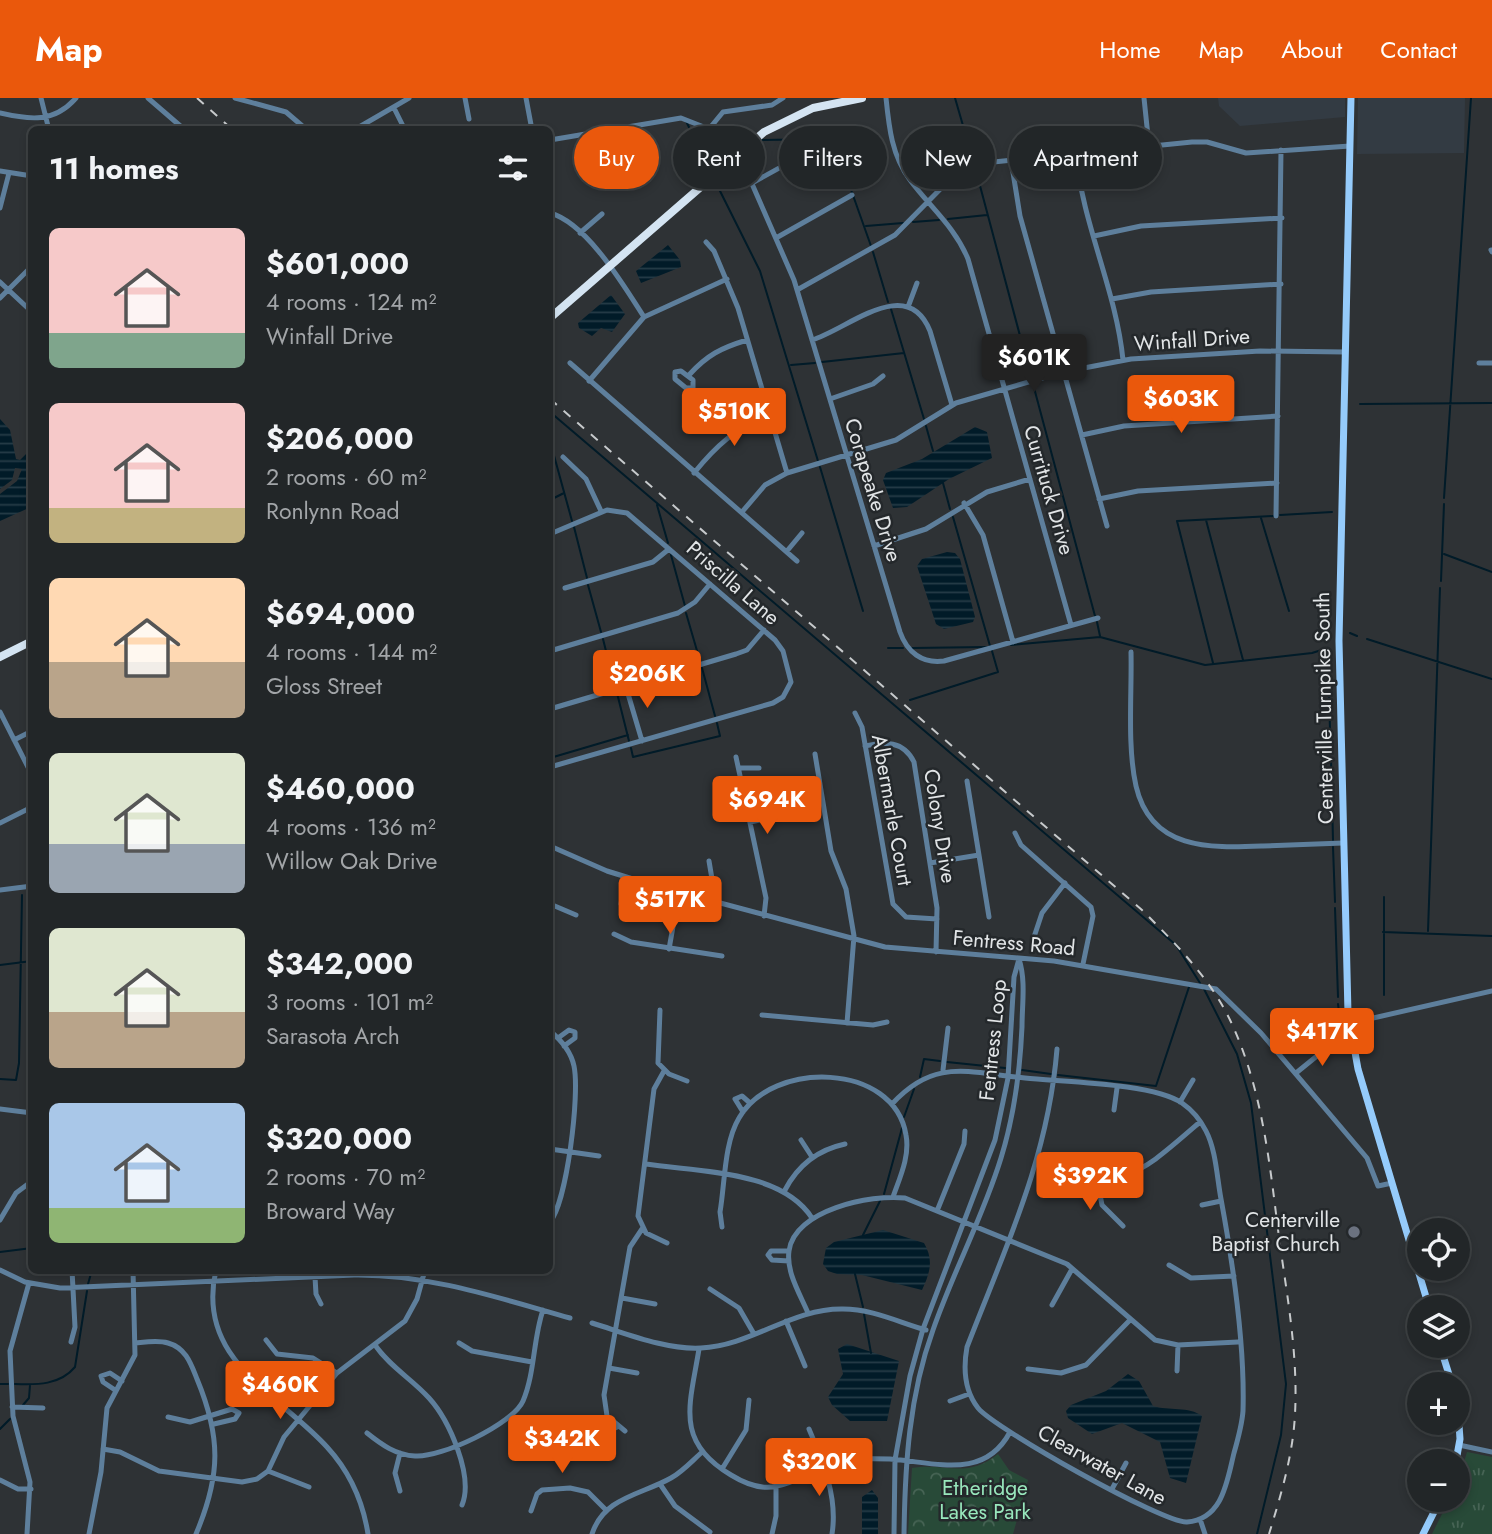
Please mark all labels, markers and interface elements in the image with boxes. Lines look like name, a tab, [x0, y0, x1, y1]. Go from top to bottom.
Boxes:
text: Map	[35, 26, 103, 73]
text: Home	[1099, 32, 1161, 67]
text: Map	[1199, 32, 1243, 67]
text: About	[1281, 32, 1342, 67]
text: Contact	[1380, 32, 1457, 67]
chip: Buy	[574, 126, 659, 189]
chip: Rent	[673, 126, 765, 189]
chip: Filters	[779, 126, 887, 189]
chip: New	[901, 126, 995, 189]
chip: Apartment	[1009, 126, 1162, 189]
text: 11 homes	[49, 147, 179, 190]
icon: filters	[494, 149, 532, 187]
text: $601,000	[266, 242, 409, 285]
icon: home	[105, 256, 189, 340]
text: 4 rooms · 124 m²	[266, 285, 437, 319]
text: Winfall Drive	[266, 319, 393, 353]
street label: Winfall Drive	[1133, 321, 1251, 359]
pin: $601K	[985, 334, 1083, 394]
text: $601K	[998, 340, 1070, 374]
pin: $603K	[1132, 376, 1230, 435]
text: $603K	[1143, 381, 1219, 415]
pin: $510K	[685, 388, 783, 448]
text: $510K	[698, 394, 770, 428]
street label: Corapeake Drive	[837, 414, 909, 566]
text: $206,000	[266, 417, 414, 460]
street label: Currituck Drive	[1016, 422, 1082, 559]
icon: home	[105, 431, 189, 515]
text: 2 rooms · 60 m²	[266, 460, 426, 494]
text: Ronlynn Road	[266, 494, 400, 528]
street label: Priscilla Lane	[680, 534, 786, 632]
text: $694,000	[266, 592, 415, 635]
street label: Centerville Turnpike South	[1307, 592, 1341, 824]
icon: home	[105, 606, 189, 690]
text: 4 rooms · 144 m²	[266, 635, 437, 669]
pin: $206K	[598, 650, 696, 710]
text: $206K	[609, 656, 685, 690]
text: Gloss Street	[266, 669, 382, 703]
street label: Albermarle Court	[864, 732, 920, 888]
text: $460,000	[266, 767, 415, 810]
street label: Colony Drive	[916, 767, 964, 885]
pin: $694K	[718, 776, 816, 836]
icon: home	[105, 781, 189, 865]
text: $694K	[728, 782, 806, 816]
text: 4 rooms · 136 m²	[266, 810, 436, 844]
text: Willow Oak Drive	[266, 844, 437, 878]
pin: $517K	[621, 876, 719, 936]
text: $517K	[635, 882, 705, 916]
street label: Fentress Road	[951, 923, 1077, 963]
text: $342,000	[266, 942, 413, 985]
icon: home	[105, 956, 189, 1040]
street label: Fentress Loop	[972, 978, 1014, 1102]
text: 3 rooms · 101 m²	[266, 985, 433, 1019]
pin: $417K	[1273, 1009, 1371, 1068]
text: $417K	[1286, 1014, 1358, 1048]
text: Sarasota Arch	[266, 1019, 400, 1053]
text: $320,000	[266, 1117, 412, 1160]
icon: home	[105, 1131, 189, 1215]
pin: $392K	[1041, 1152, 1139, 1212]
text: $392K	[1052, 1158, 1128, 1192]
text: 2 rooms · 70 m²	[266, 1160, 425, 1194]
text: Broward Way	[266, 1194, 395, 1228]
place label: Centerville Baptist Church	[1212, 1205, 1340, 1259]
map controls	[1407, 1218, 1470, 1512]
button: locate	[1407, 1218, 1470, 1281]
marker: Centerville Baptist Church	[1346, 1224, 1362, 1240]
button: layers	[1407, 1295, 1470, 1358]
pin: $460K	[231, 1362, 329, 1421]
text: $460K	[241, 1367, 319, 1401]
button: +	[1407, 1372, 1470, 1435]
pin: $342K	[513, 1416, 611, 1475]
street label: Clearwater Lane	[1032, 1417, 1172, 1513]
text: $342K	[524, 1421, 600, 1455]
pin: $320K	[770, 1438, 868, 1498]
text: $320K	[782, 1444, 856, 1478]
button: −	[1407, 1449, 1470, 1512]
park label: Etheridge Lakes Park	[939, 1473, 1031, 1527]

